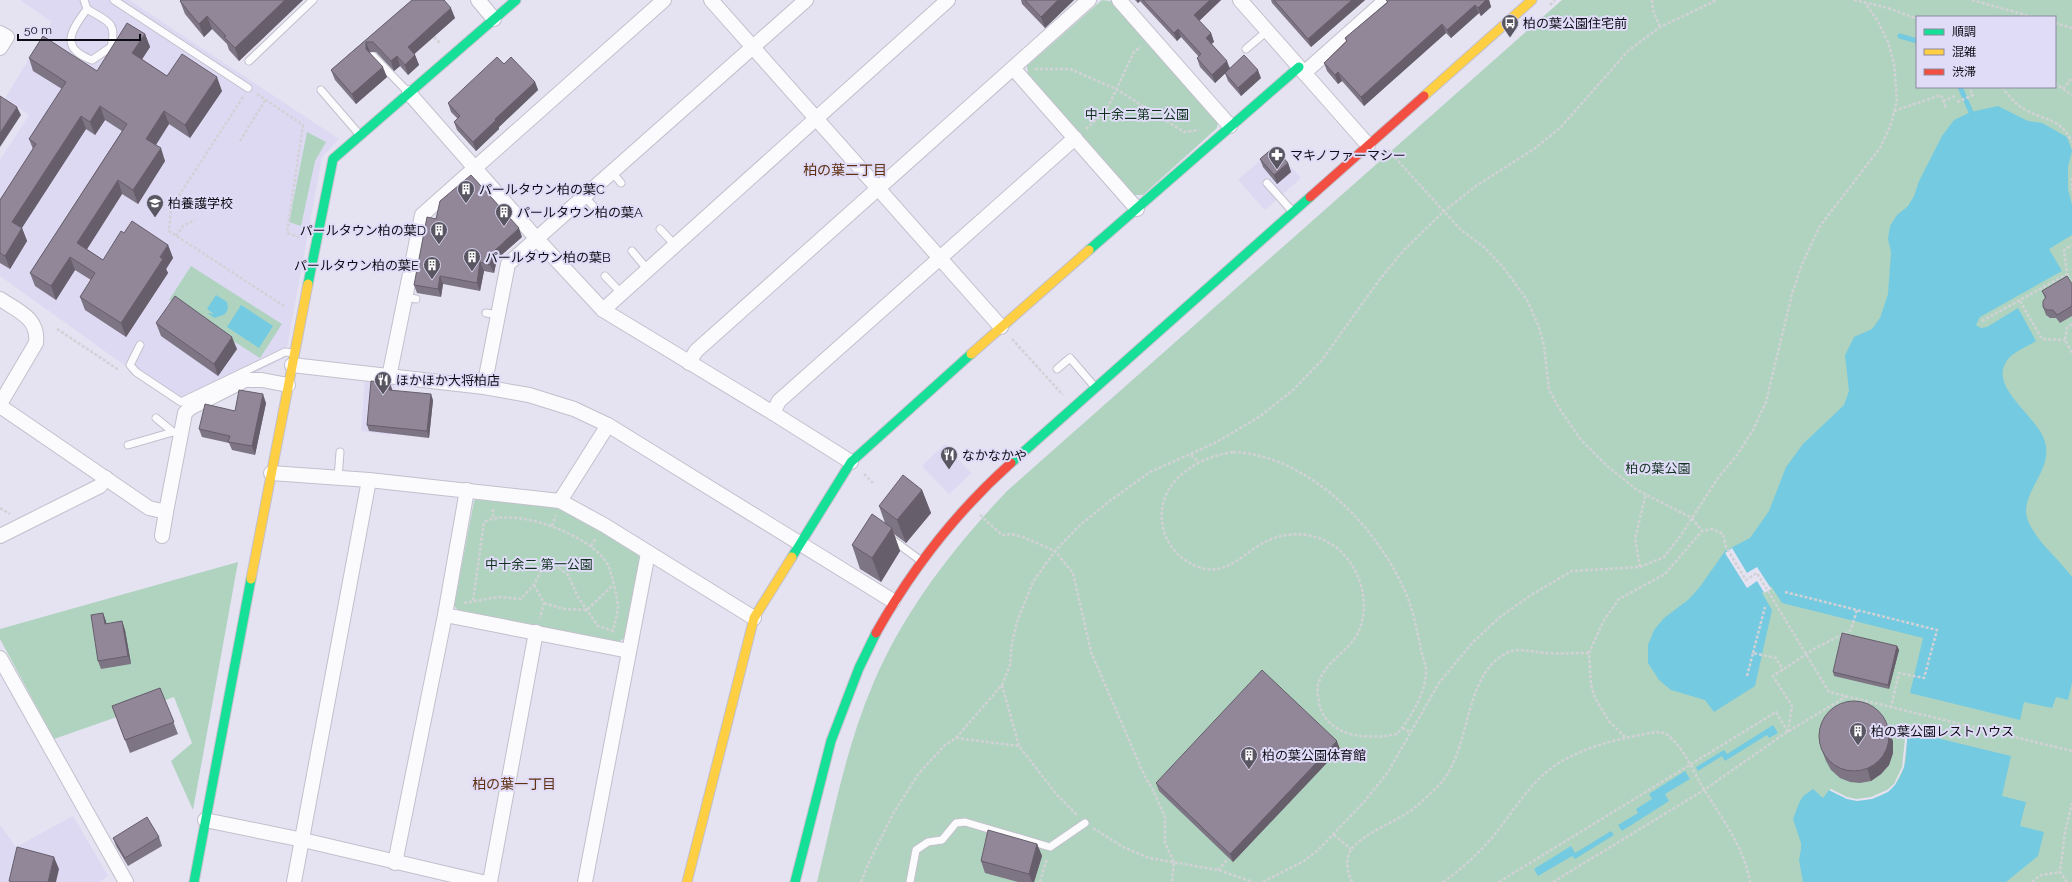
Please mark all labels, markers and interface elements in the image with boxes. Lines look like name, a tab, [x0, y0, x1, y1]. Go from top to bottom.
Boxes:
bus stop icon: 柏の葉公園住宅前	[1500, 13, 1520, 38]
scale bar	[18, 16, 140, 42]
place label: 柏の葉公園住宅前	[1523, 16, 1627, 31]
legend	[1916, 16, 2056, 88]
text: 50 m	[24, 23, 52, 37]
text: 順調	[1952, 25, 1976, 39]
text: 混雑	[1952, 45, 1976, 59]
text: 渋滞	[1952, 65, 1976, 79]
park label: 中十余二第二公園	[1085, 107, 1189, 122]
pharmacy icon: マキノファーマシー	[1267, 145, 1287, 170]
place label: マキノファーマシー	[1290, 148, 1406, 163]
district label: 柏の葉二丁目	[803, 162, 887, 178]
building icon: パールタウン柏の葉C	[456, 179, 476, 204]
place label: パールタウン柏の葉C	[479, 182, 605, 197]
school or university icon: 柏養護学校	[145, 193, 165, 218]
place label: 柏養護学校	[168, 196, 233, 211]
building icon: パールタウン柏の葉A	[494, 202, 514, 227]
place label: パールタウン柏の葉A	[517, 205, 643, 220]
building icon: パールタウン柏の葉D	[429, 220, 449, 245]
place label: パールタウン柏の葉D	[300, 223, 426, 238]
building icon: パールタウン柏の葉B	[462, 247, 482, 272]
place label: パールタウン柏の葉B	[485, 250, 611, 265]
building icon: パールタウン柏の葉E	[422, 255, 442, 280]
place label: パールタウン柏の葉E	[294, 258, 419, 273]
restaurant icon: ほかほか大将柏店	[373, 370, 393, 395]
place label: ほかほか大将柏店	[396, 373, 500, 388]
restaurant icon: なかなかや	[939, 445, 959, 470]
place label: なかなかや	[962, 448, 1027, 463]
park label: 柏の葉公園	[1625, 461, 1691, 476]
park label: 中十余二 第一公園	[485, 557, 593, 572]
building icon: 柏の葉公園レストハウス	[1848, 721, 1868, 746]
place label: 柏の葉公園レストハウス	[1871, 724, 2014, 739]
building icon: 柏の葉公園体育館	[1239, 745, 1259, 770]
place label: 柏の葉公園体育館	[1262, 748, 1366, 763]
district label: 柏の葉一丁目	[472, 776, 556, 792]

